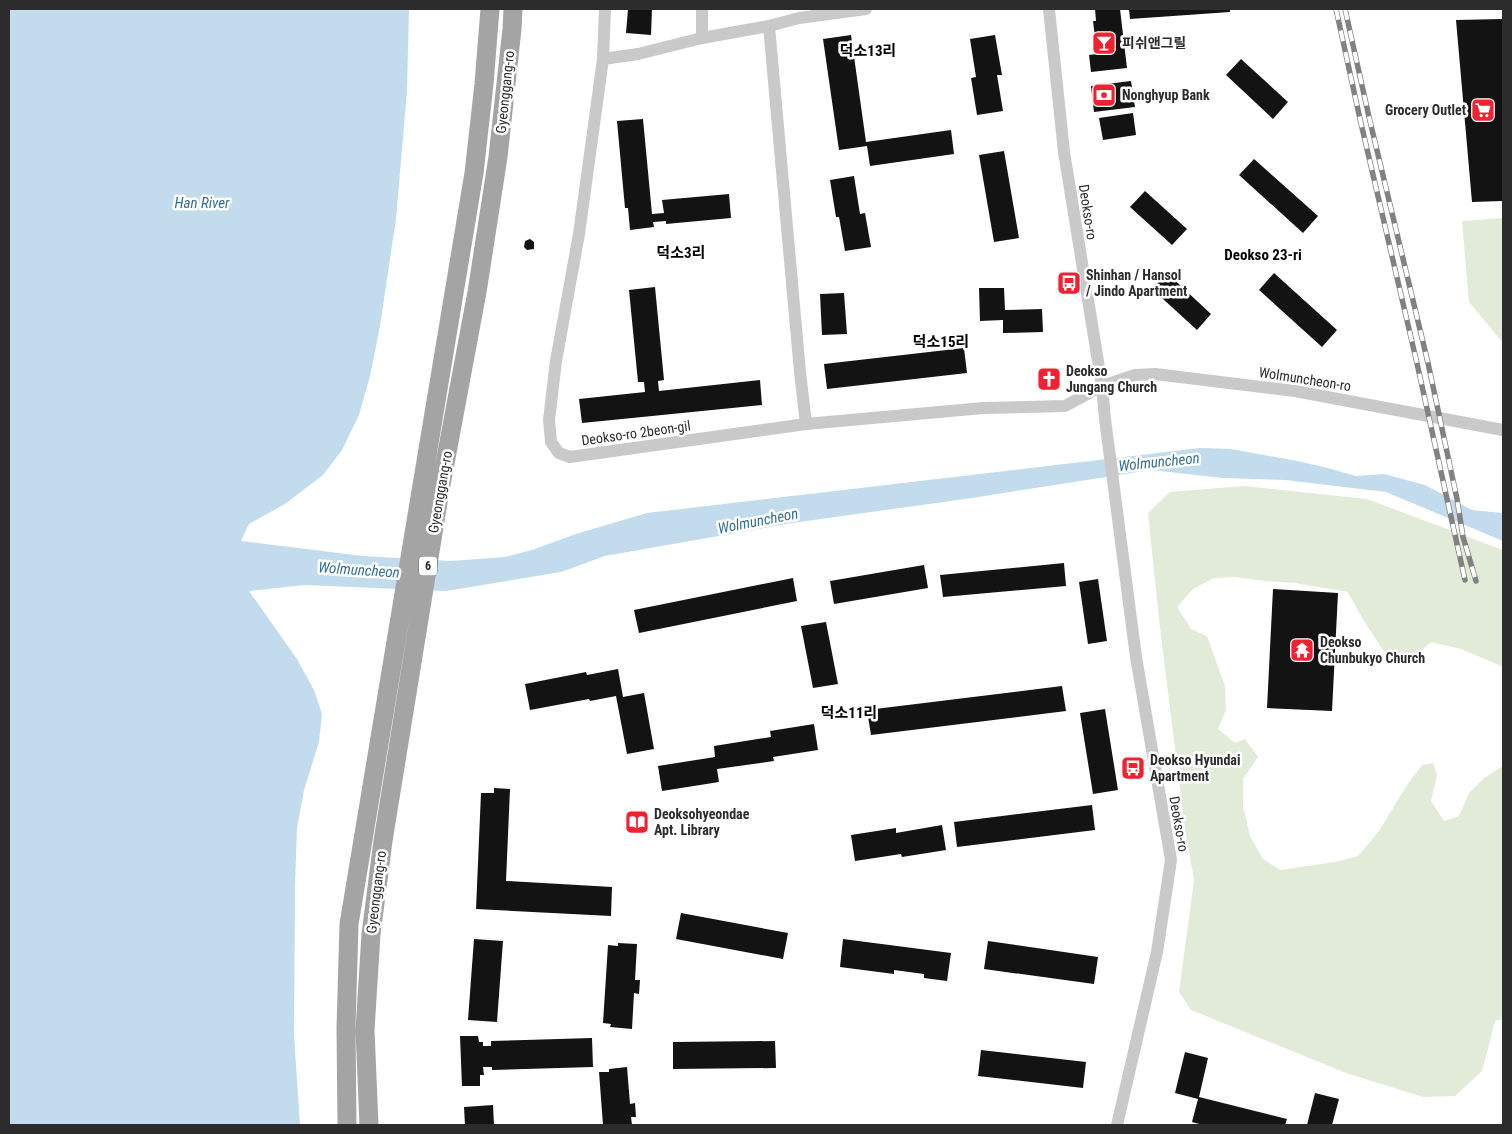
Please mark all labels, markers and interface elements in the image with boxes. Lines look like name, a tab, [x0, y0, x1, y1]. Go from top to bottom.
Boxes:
bar icon: 피쉬앤그릴	[1091, 30, 1117, 56]
place label: 피쉬앤그릴	[1122, 35, 1186, 51]
district label: 덕소13리	[840, 42, 896, 60]
street label: Gyeonggang-ro	[493, 50, 517, 134]
bank icon: Nonghyup Bank	[1091, 82, 1117, 108]
place label: Nonghyup Bank	[1122, 87, 1210, 103]
supermarket icon: Grocery Outlet	[1470, 97, 1496, 123]
place label: Grocery Outlet	[1385, 102, 1466, 118]
street label: Deokso-ro	[1076, 183, 1100, 241]
water label: Han River	[175, 194, 230, 212]
district label: 덕소3리	[657, 244, 705, 262]
district label: Deokso 23-ri	[1224, 246, 1302, 264]
place label: Shinhan / Hansol / Jindo Apartment	[1086, 267, 1187, 299]
bus stop icon: Shinhan / Hansol / Jindo Apartment	[1056, 270, 1082, 296]
district label: 덕소15리	[913, 333, 969, 351]
place label: Deokso Jungang Church	[1066, 363, 1157, 395]
street label: Wolmuncheon-ro	[1258, 364, 1352, 394]
church icon: Deokso Jungang Church	[1036, 366, 1062, 392]
street label: Deokso-ro 2beon-gil	[580, 417, 692, 449]
water label: Wolmuncheon	[1118, 449, 1200, 475]
street label: Gyeonggang-ro	[425, 450, 455, 534]
water label: Wolmuncheon	[716, 504, 800, 538]
road number: 6	[419, 556, 437, 576]
water label: Wolmuncheon	[318, 558, 400, 582]
place label: Deokso Chunbukyo Church	[1320, 634, 1425, 666]
temple icon: Deokso Chunbukyo Church	[1289, 637, 1315, 663]
district label: 덕소11리	[821, 704, 877, 722]
place label: Deokso Hyundai Apartment	[1150, 752, 1240, 784]
bus stop icon: Deokso Hyundai Apartment	[1120, 755, 1146, 781]
street label: Deokso-ro	[1166, 795, 1192, 853]
place label: Deoksohyeondae Apt. Library	[654, 806, 750, 838]
library icon: Deoksohyeondae Apt. Library	[624, 809, 650, 835]
street label: Gyeonggang-ro	[363, 850, 389, 934]

